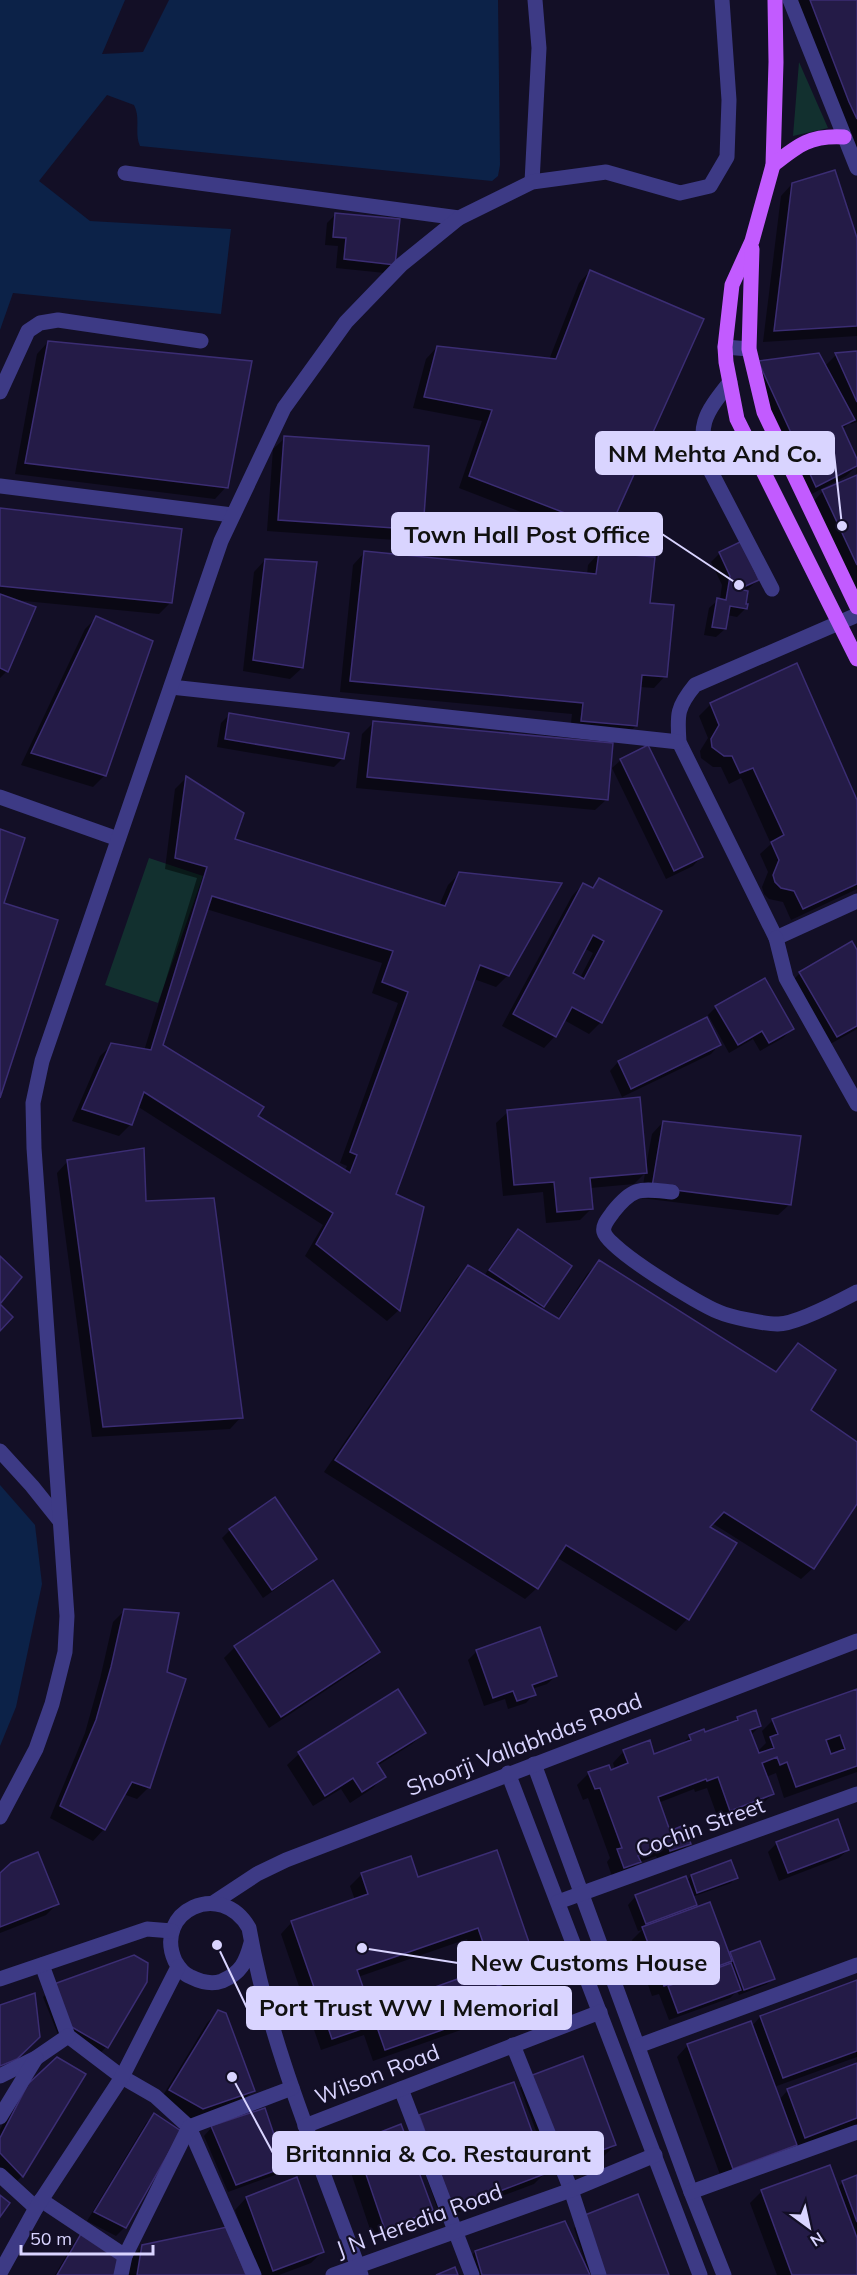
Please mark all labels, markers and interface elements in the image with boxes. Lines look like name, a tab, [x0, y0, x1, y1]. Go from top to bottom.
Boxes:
callout: NM Mehta And Co.	[596, 432, 834, 474]
text: NM Mehta And Co.	[608, 438, 822, 468]
callout: Town Hall Post Office	[392, 513, 662, 555]
text: Town Hall Post Office	[404, 519, 650, 549]
street label: Shoorji Vallabhdas Road	[402, 1686, 646, 1802]
street label: Cochin Street	[632, 1791, 769, 1863]
callout: New Customs House	[458, 1942, 719, 1984]
text: New Customs House	[471, 1947, 707, 1977]
callout: Port Trust WW I Memorial	[247, 1987, 571, 2029]
text: Port Trust WW I Memorial	[259, 1992, 559, 2022]
street label: Wilson Road	[311, 2037, 443, 2111]
callout: Britannia & Co. Restaurant	[273, 2132, 603, 2174]
text: Britannia & Co. Restaurant	[285, 2138, 591, 2168]
street label: J N Heredia Road	[332, 2177, 506, 2263]
north arrow	[779, 2197, 839, 2257]
scale bar	[21, 2218, 153, 2256]
text: 50 m	[30, 2227, 72, 2250]
text: N	[807, 2228, 828, 2251]

